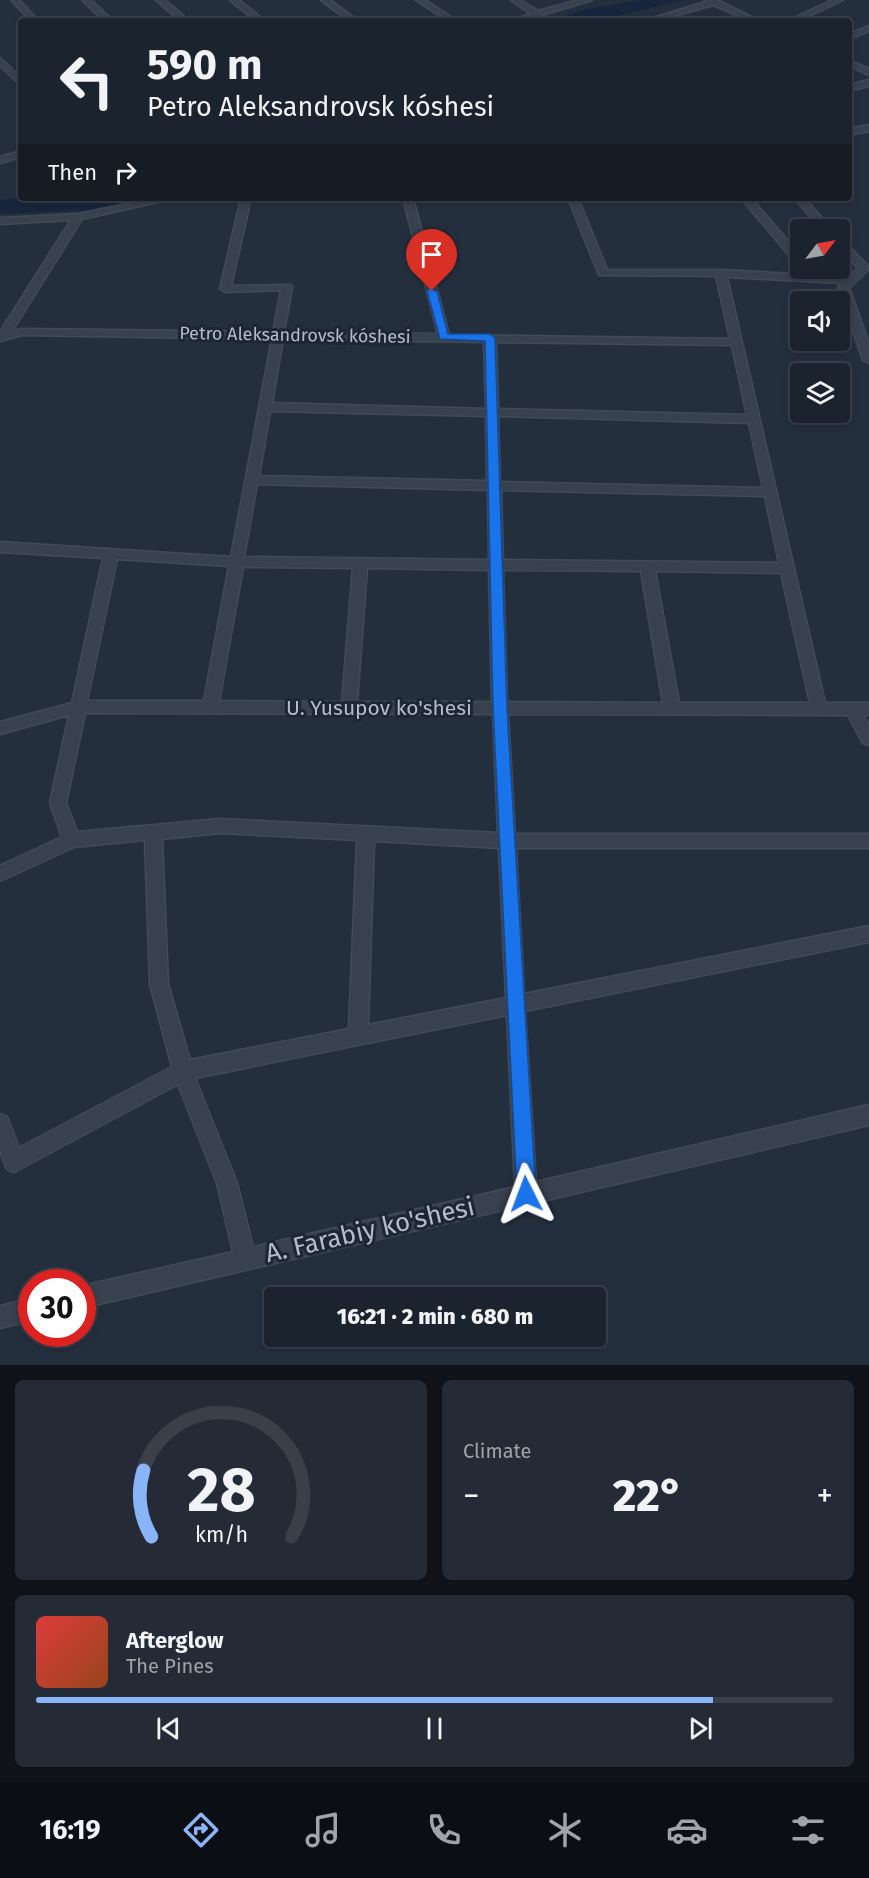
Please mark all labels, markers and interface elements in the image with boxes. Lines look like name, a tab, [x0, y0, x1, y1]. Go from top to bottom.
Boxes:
text: 590 m	[147, 40, 262, 90]
icon: left	[48, 42, 126, 120]
text: Petro Aleksandrovsk kóshesi	[147, 91, 494, 123]
icon: right	[109, 156, 142, 189]
text: Then	[48, 159, 97, 186]
north arrow	[790, 219, 850, 279]
map controls	[790, 219, 850, 423]
pin	[406, 229, 457, 291]
icon: arrive	[415, 238, 448, 271]
button: sound	[790, 291, 850, 351]
street label: Petro Aleksandrovsk kóshesi	[179, 322, 411, 348]
button: layers	[790, 363, 850, 423]
street label: U. Yusupov ko'shesi	[286, 695, 472, 721]
position arrow	[494, 1162, 558, 1226]
street label: A. Farabiy ko'shesi	[262, 1191, 478, 1269]
speed limit sign: 30	[18, 1269, 96, 1347]
text: 16:21 · 2 min · 680 m	[337, 1303, 533, 1330]
text: Climate	[463, 1439, 531, 1463]
text: 28	[187, 1453, 255, 1528]
text: 22°	[613, 1469, 683, 1523]
text: −	[463, 1476, 480, 1516]
text: +	[817, 1476, 833, 1516]
text: km/h	[194, 1522, 248, 1548]
text: Afterglow	[126, 1627, 223, 1654]
text: The Pines	[126, 1654, 213, 1678]
icon: previous	[152, 1712, 185, 1745]
icon: pause	[418, 1712, 451, 1745]
icon: next	[684, 1712, 717, 1745]
icon: directions	[180, 1809, 222, 1851]
icon: music	[302, 1809, 344, 1851]
icon: phone	[423, 1809, 465, 1851]
icon: climate	[544, 1809, 586, 1851]
icon: car	[666, 1809, 708, 1851]
icon: filters	[787, 1809, 829, 1851]
text: 16:19	[40, 1814, 101, 1846]

